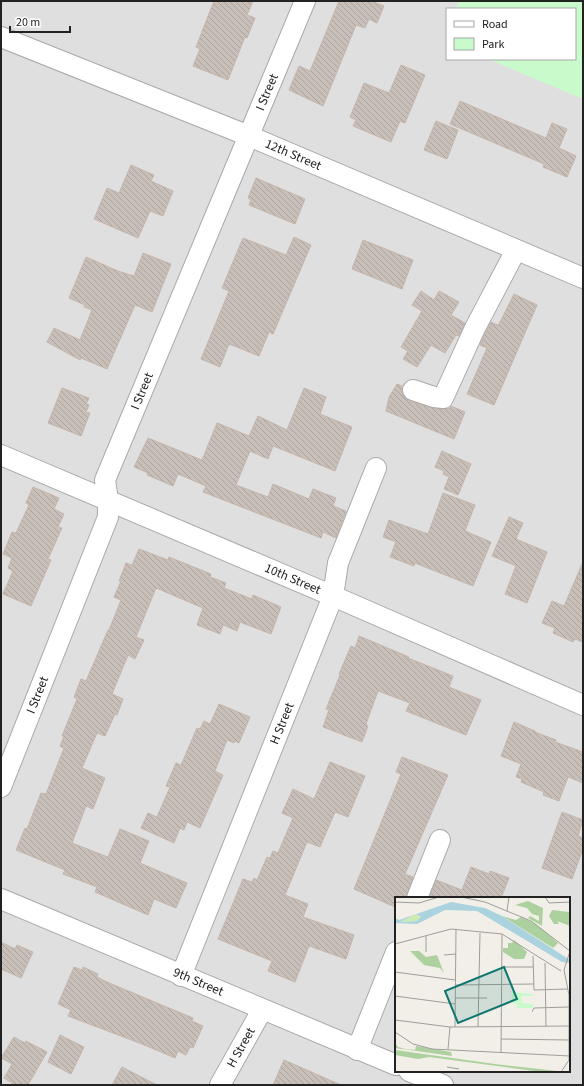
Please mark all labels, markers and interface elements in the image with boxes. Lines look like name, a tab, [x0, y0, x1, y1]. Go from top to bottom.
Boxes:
scale bar	[10, 8, 70, 34]
legend	[446, 8, 576, 60]
text: 20 m	[16, 14, 40, 31]
text: Road	[482, 16, 508, 33]
text: Park	[482, 36, 504, 53]
street label: I Street	[251, 70, 283, 113]
street label: 12th Street	[262, 135, 325, 175]
street label: I Street	[126, 369, 158, 412]
street label: 10th Street	[262, 559, 324, 599]
street label: I Street	[22, 673, 53, 716]
street label: H Street	[266, 699, 299, 747]
inset map	[395, 897, 570, 1072]
street label: 9th Street	[170, 963, 227, 1001]
street label: H Street	[222, 1023, 260, 1071]

